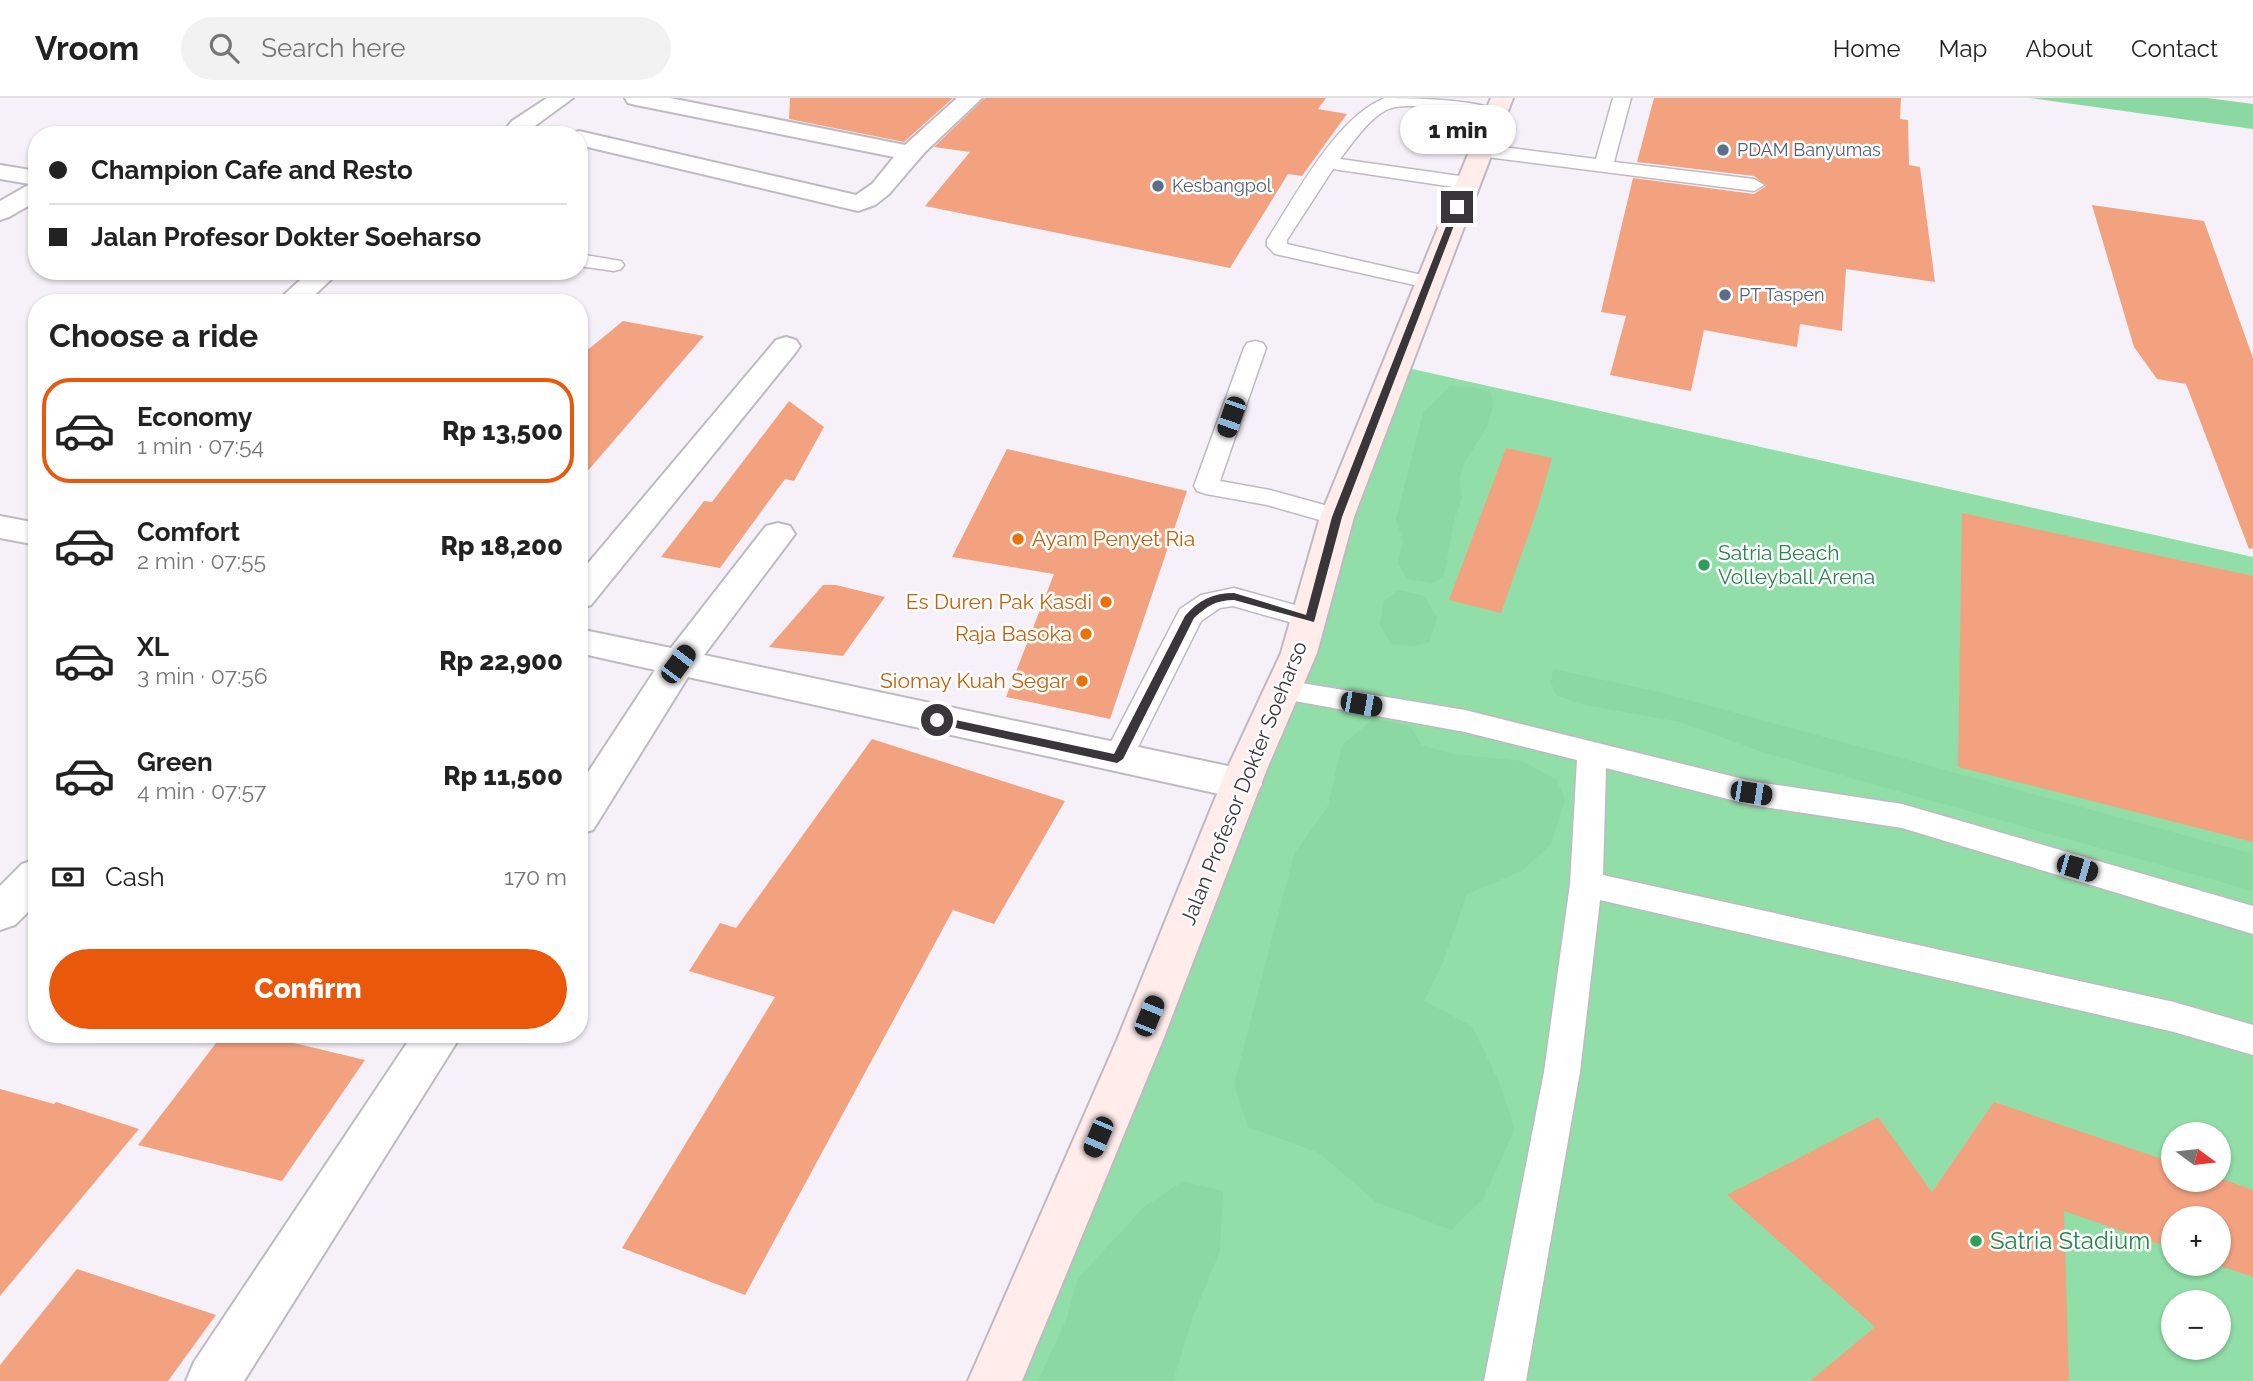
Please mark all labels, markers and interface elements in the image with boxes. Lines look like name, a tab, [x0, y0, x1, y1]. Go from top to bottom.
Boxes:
search box	[181, 17, 671, 80]
text: Vroom	[35, 29, 139, 68]
icon: search	[205, 29, 243, 67]
text: Search here	[261, 33, 406, 63]
text: Home	[1833, 34, 1901, 63]
text: Map	[1939, 34, 1987, 63]
text: About	[2025, 34, 2093, 63]
text: Contact	[2131, 34, 2218, 63]
callout: 1 min	[1399, 105, 1515, 154]
text: 1 min	[1428, 116, 1488, 143]
place label: PDAM Banyumas	[1737, 139, 1881, 160]
marker: PDAM Banyumas	[1715, 142, 1731, 158]
text: Champion Cafe and Resto	[91, 155, 413, 185]
place label: Kesbangpol	[1172, 175, 1272, 196]
marker: Kesbangpol	[1150, 178, 1166, 194]
route end	[1441, 191, 1473, 223]
text: Jalan Profesor Dokter Soeharso	[91, 222, 481, 252]
place label: PT Taspen	[1739, 284, 1824, 305]
marker: PT Taspen	[1717, 287, 1733, 303]
text: Choose a ride	[49, 317, 258, 354]
car	[1215, 394, 1248, 440]
icon: car	[53, 399, 116, 462]
text: Economy	[137, 402, 252, 432]
text: Rp 13,500	[442, 416, 563, 446]
text: 1 min · 07:54	[137, 432, 264, 459]
icon: car	[53, 514, 116, 577]
text: Comfort	[137, 517, 240, 547]
place label: Ayam Penyet Ria	[1032, 526, 1195, 551]
text: Rp 18,200	[440, 531, 563, 561]
marker: Ayam Penyet Ria	[1010, 531, 1026, 547]
place label: Satria Beach Volleyball Arena	[1718, 540, 1875, 589]
text: 2 min · 07:55	[137, 547, 266, 574]
marker: Satria Beach Volleyball Arena	[1696, 557, 1712, 573]
place label: Es Duren Pak Kasdi	[906, 589, 1092, 614]
marker: Es Duren Pak Kasdi	[1098, 594, 1114, 610]
place label: Raja Basoka	[955, 621, 1072, 646]
marker: Raja Basoka	[1078, 626, 1094, 642]
icon: car	[53, 629, 116, 692]
text: XL	[137, 632, 169, 662]
street label: Jalan Profesor Dokter Soeharso	[1175, 637, 1312, 928]
car	[657, 641, 700, 687]
text: Rp 22,900	[439, 646, 563, 676]
text: 3 min · 07:56	[137, 662, 268, 689]
place label: Siomay Kuah Segar	[880, 668, 1069, 693]
marker: Siomay Kuah Segar	[1074, 673, 1090, 689]
car	[1339, 690, 1384, 718]
route start	[921, 704, 953, 736]
icon: car	[53, 744, 116, 807]
text: Green	[137, 747, 213, 777]
text: Rp 11,500	[443, 761, 563, 791]
text: 4 min · 07:57	[137, 777, 266, 804]
car	[1729, 779, 1774, 807]
car	[2054, 852, 2101, 884]
icon: cash	[49, 858, 87, 896]
text: Cash	[105, 862, 165, 892]
text: 170 m	[504, 863, 567, 890]
button: Confirm	[49, 949, 567, 1029]
car	[1132, 993, 1167, 1039]
car	[1081, 1114, 1116, 1160]
north arrow	[2161, 1122, 2231, 1192]
map controls	[2161, 1122, 2231, 1360]
button: +	[2161, 1206, 2231, 1276]
place label: Satria Stadium	[1990, 1226, 2150, 1255]
marker: Satria Stadium	[1968, 1233, 1984, 1249]
button: −	[2161, 1290, 2231, 1360]

